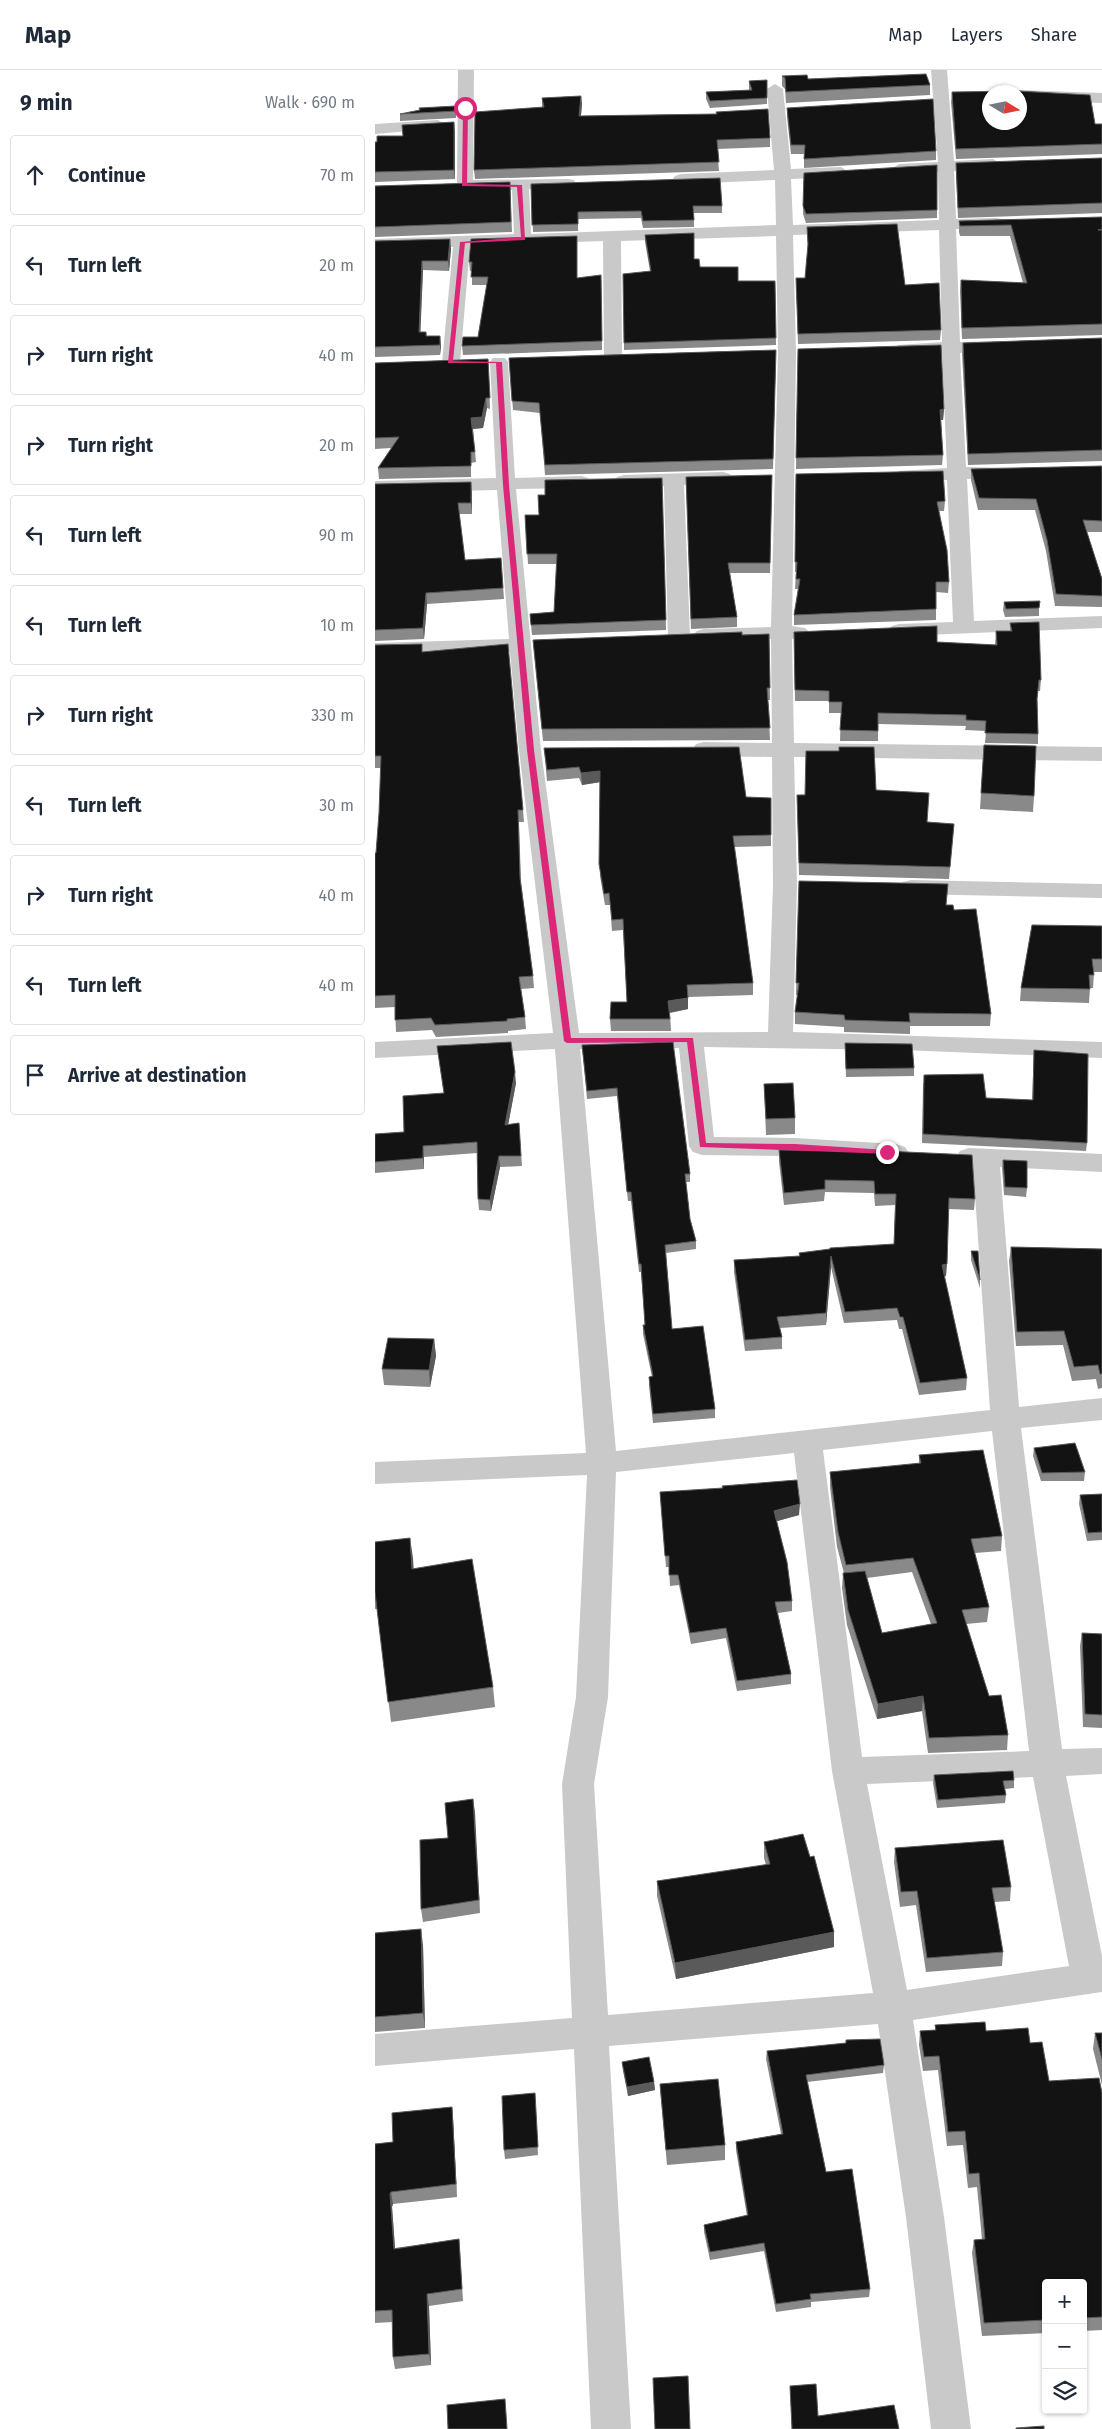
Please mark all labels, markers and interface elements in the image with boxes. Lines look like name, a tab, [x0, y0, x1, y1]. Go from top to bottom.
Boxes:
text: Map	[25, 21, 71, 49]
text: Map	[888, 24, 923, 46]
text: Layers	[951, 24, 1003, 46]
text: Share	[1031, 24, 1077, 46]
north arrow	[982, 85, 1027, 130]
text: 9 min	[20, 90, 73, 116]
text: Walk · 690 m	[265, 93, 355, 112]
route start	[454, 97, 477, 120]
icon: ahead	[21, 161, 49, 189]
text: Continue	[68, 164, 146, 187]
text: 70 m	[320, 166, 354, 185]
icon: left	[21, 251, 49, 279]
text: Turn left	[68, 254, 142, 277]
text: 20 m	[319, 256, 354, 275]
icon: right	[21, 341, 49, 369]
text: Turn right	[68, 344, 153, 367]
text: 40 m	[319, 346, 354, 365]
icon: right	[21, 431, 49, 459]
text: Turn right	[68, 434, 153, 457]
text: 20 m	[319, 436, 354, 455]
icon: left	[21, 521, 49, 549]
text: Turn left	[68, 524, 142, 547]
text: 90 m	[319, 526, 354, 545]
icon: left	[21, 611, 49, 639]
text: Turn left	[68, 614, 142, 637]
text: 10 m	[320, 616, 354, 635]
icon: right	[21, 701, 49, 729]
text: Turn right	[68, 704, 153, 727]
text: 330 m	[311, 706, 354, 725]
icon: left	[21, 791, 49, 819]
text: Turn left	[68, 794, 142, 817]
text: 30 m	[319, 796, 354, 815]
icon: right	[21, 881, 49, 909]
text: Turn right	[68, 884, 153, 907]
text: 40 m	[319, 886, 354, 905]
icon: left	[21, 971, 49, 999]
text: Turn left	[68, 974, 142, 997]
text: 40 m	[319, 976, 354, 995]
icon: arrive	[21, 1061, 49, 1089]
text: Arrive at destination	[68, 1064, 247, 1087]
route end	[876, 1141, 899, 1164]
map controls	[1042, 2279, 1087, 2414]
button: +	[1042, 2279, 1087, 2324]
button: −	[1042, 2324, 1087, 2369]
button: layers	[1042, 2369, 1087, 2414]

